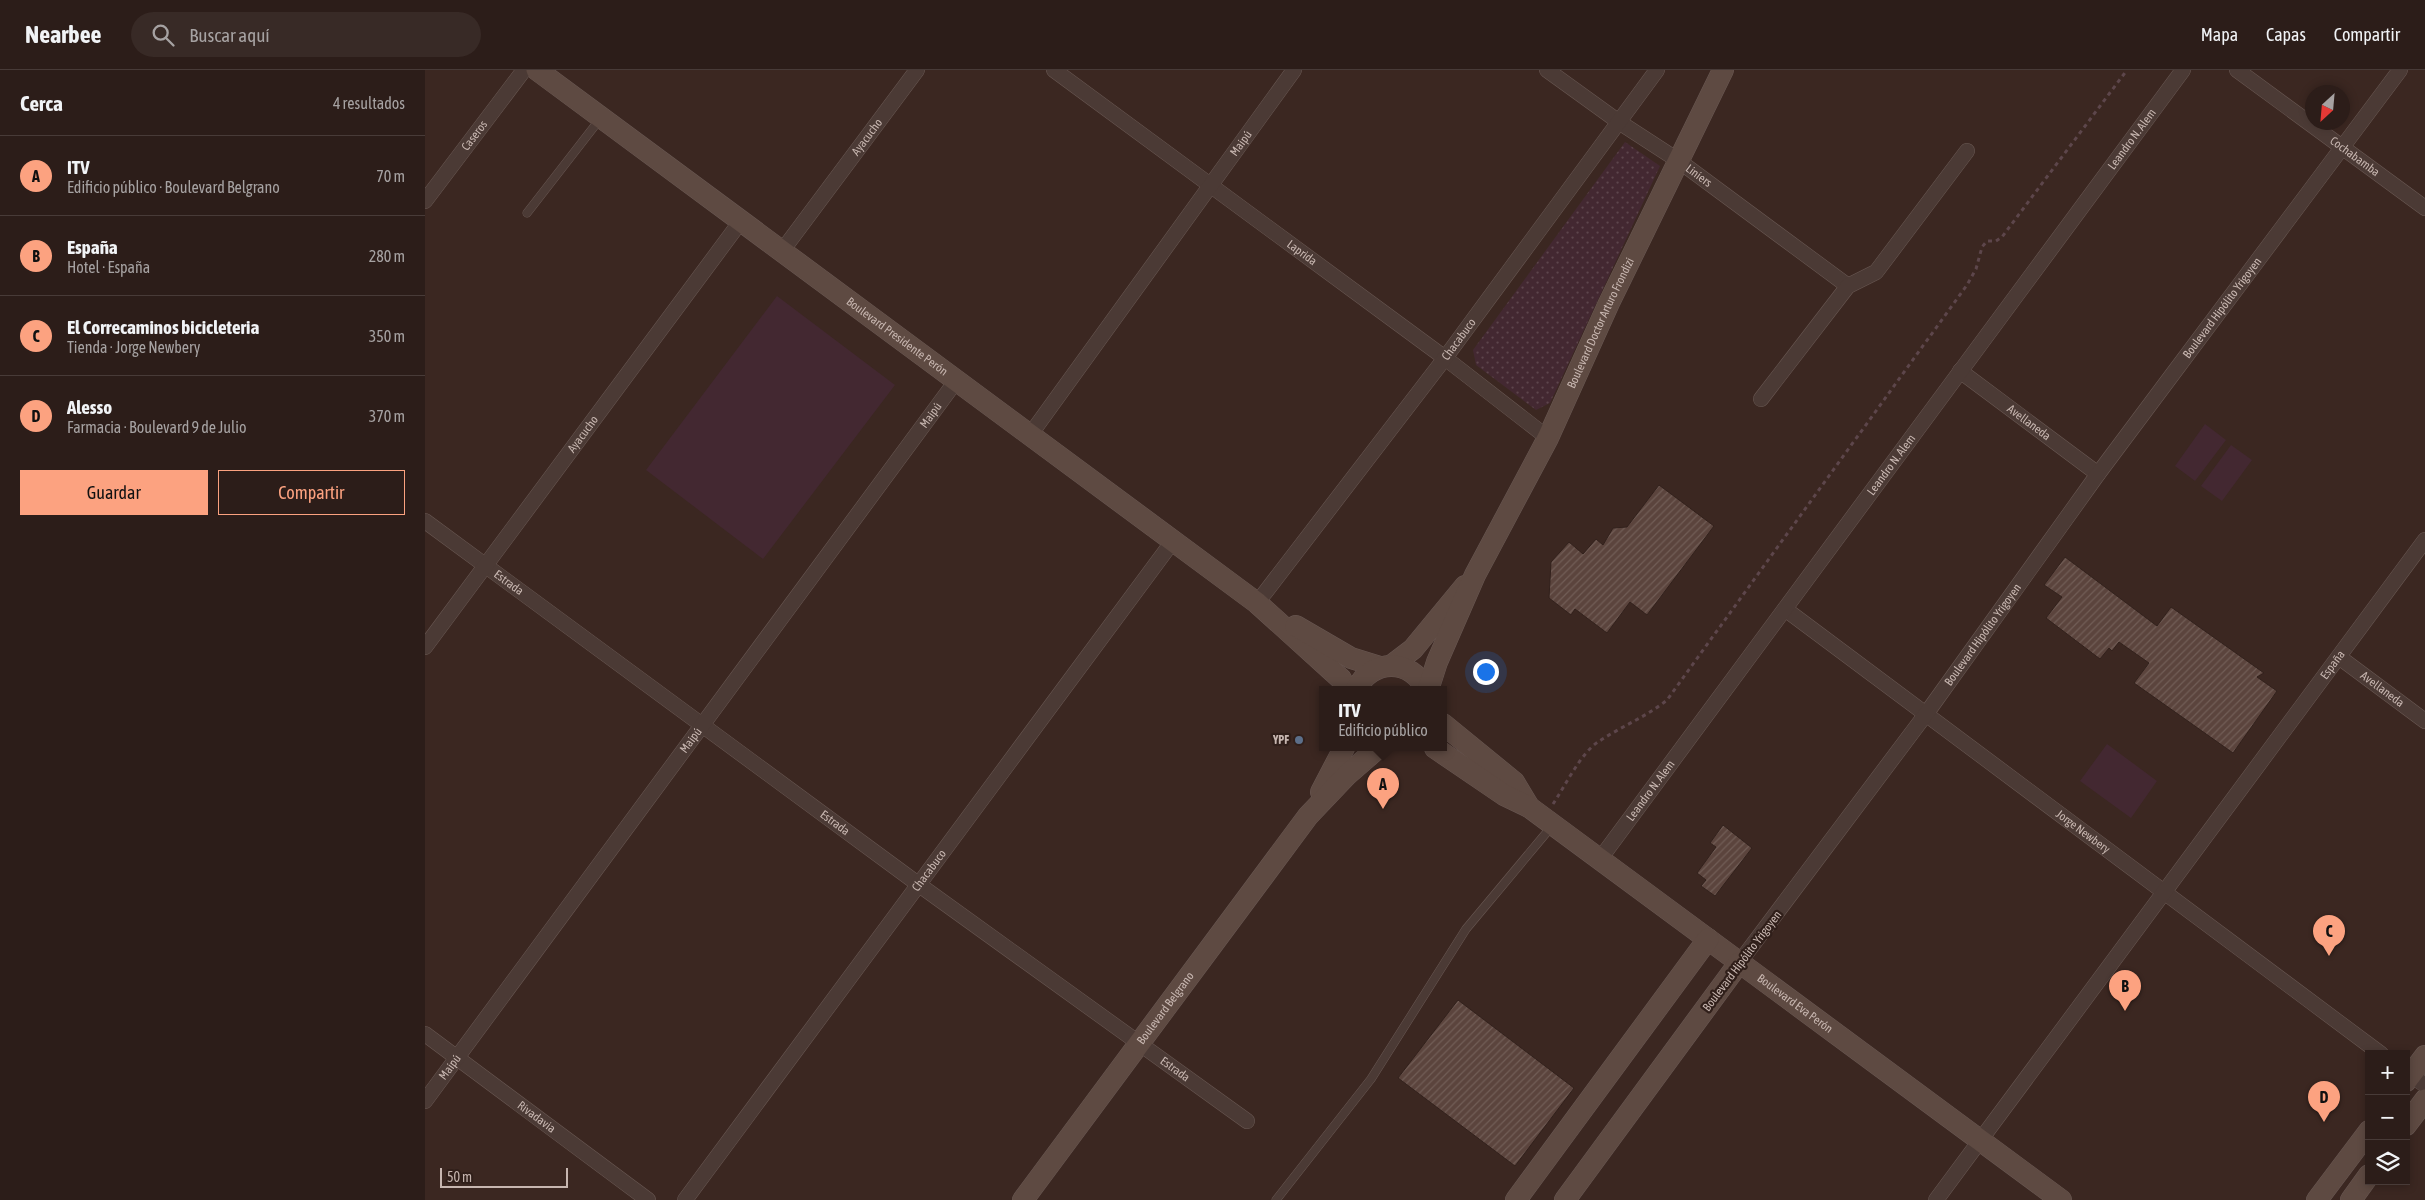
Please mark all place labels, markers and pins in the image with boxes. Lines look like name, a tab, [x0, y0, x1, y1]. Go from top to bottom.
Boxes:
place label: YPF	[1272, 733, 1289, 747]
marker: YPF	[1293, 734, 1305, 746]
pin: A	[1367, 768, 1399, 809]
pin: C	[2313, 915, 2345, 956]
pin: B	[2109, 970, 2141, 1011]
pin: D	[2308, 1081, 2340, 1122]

